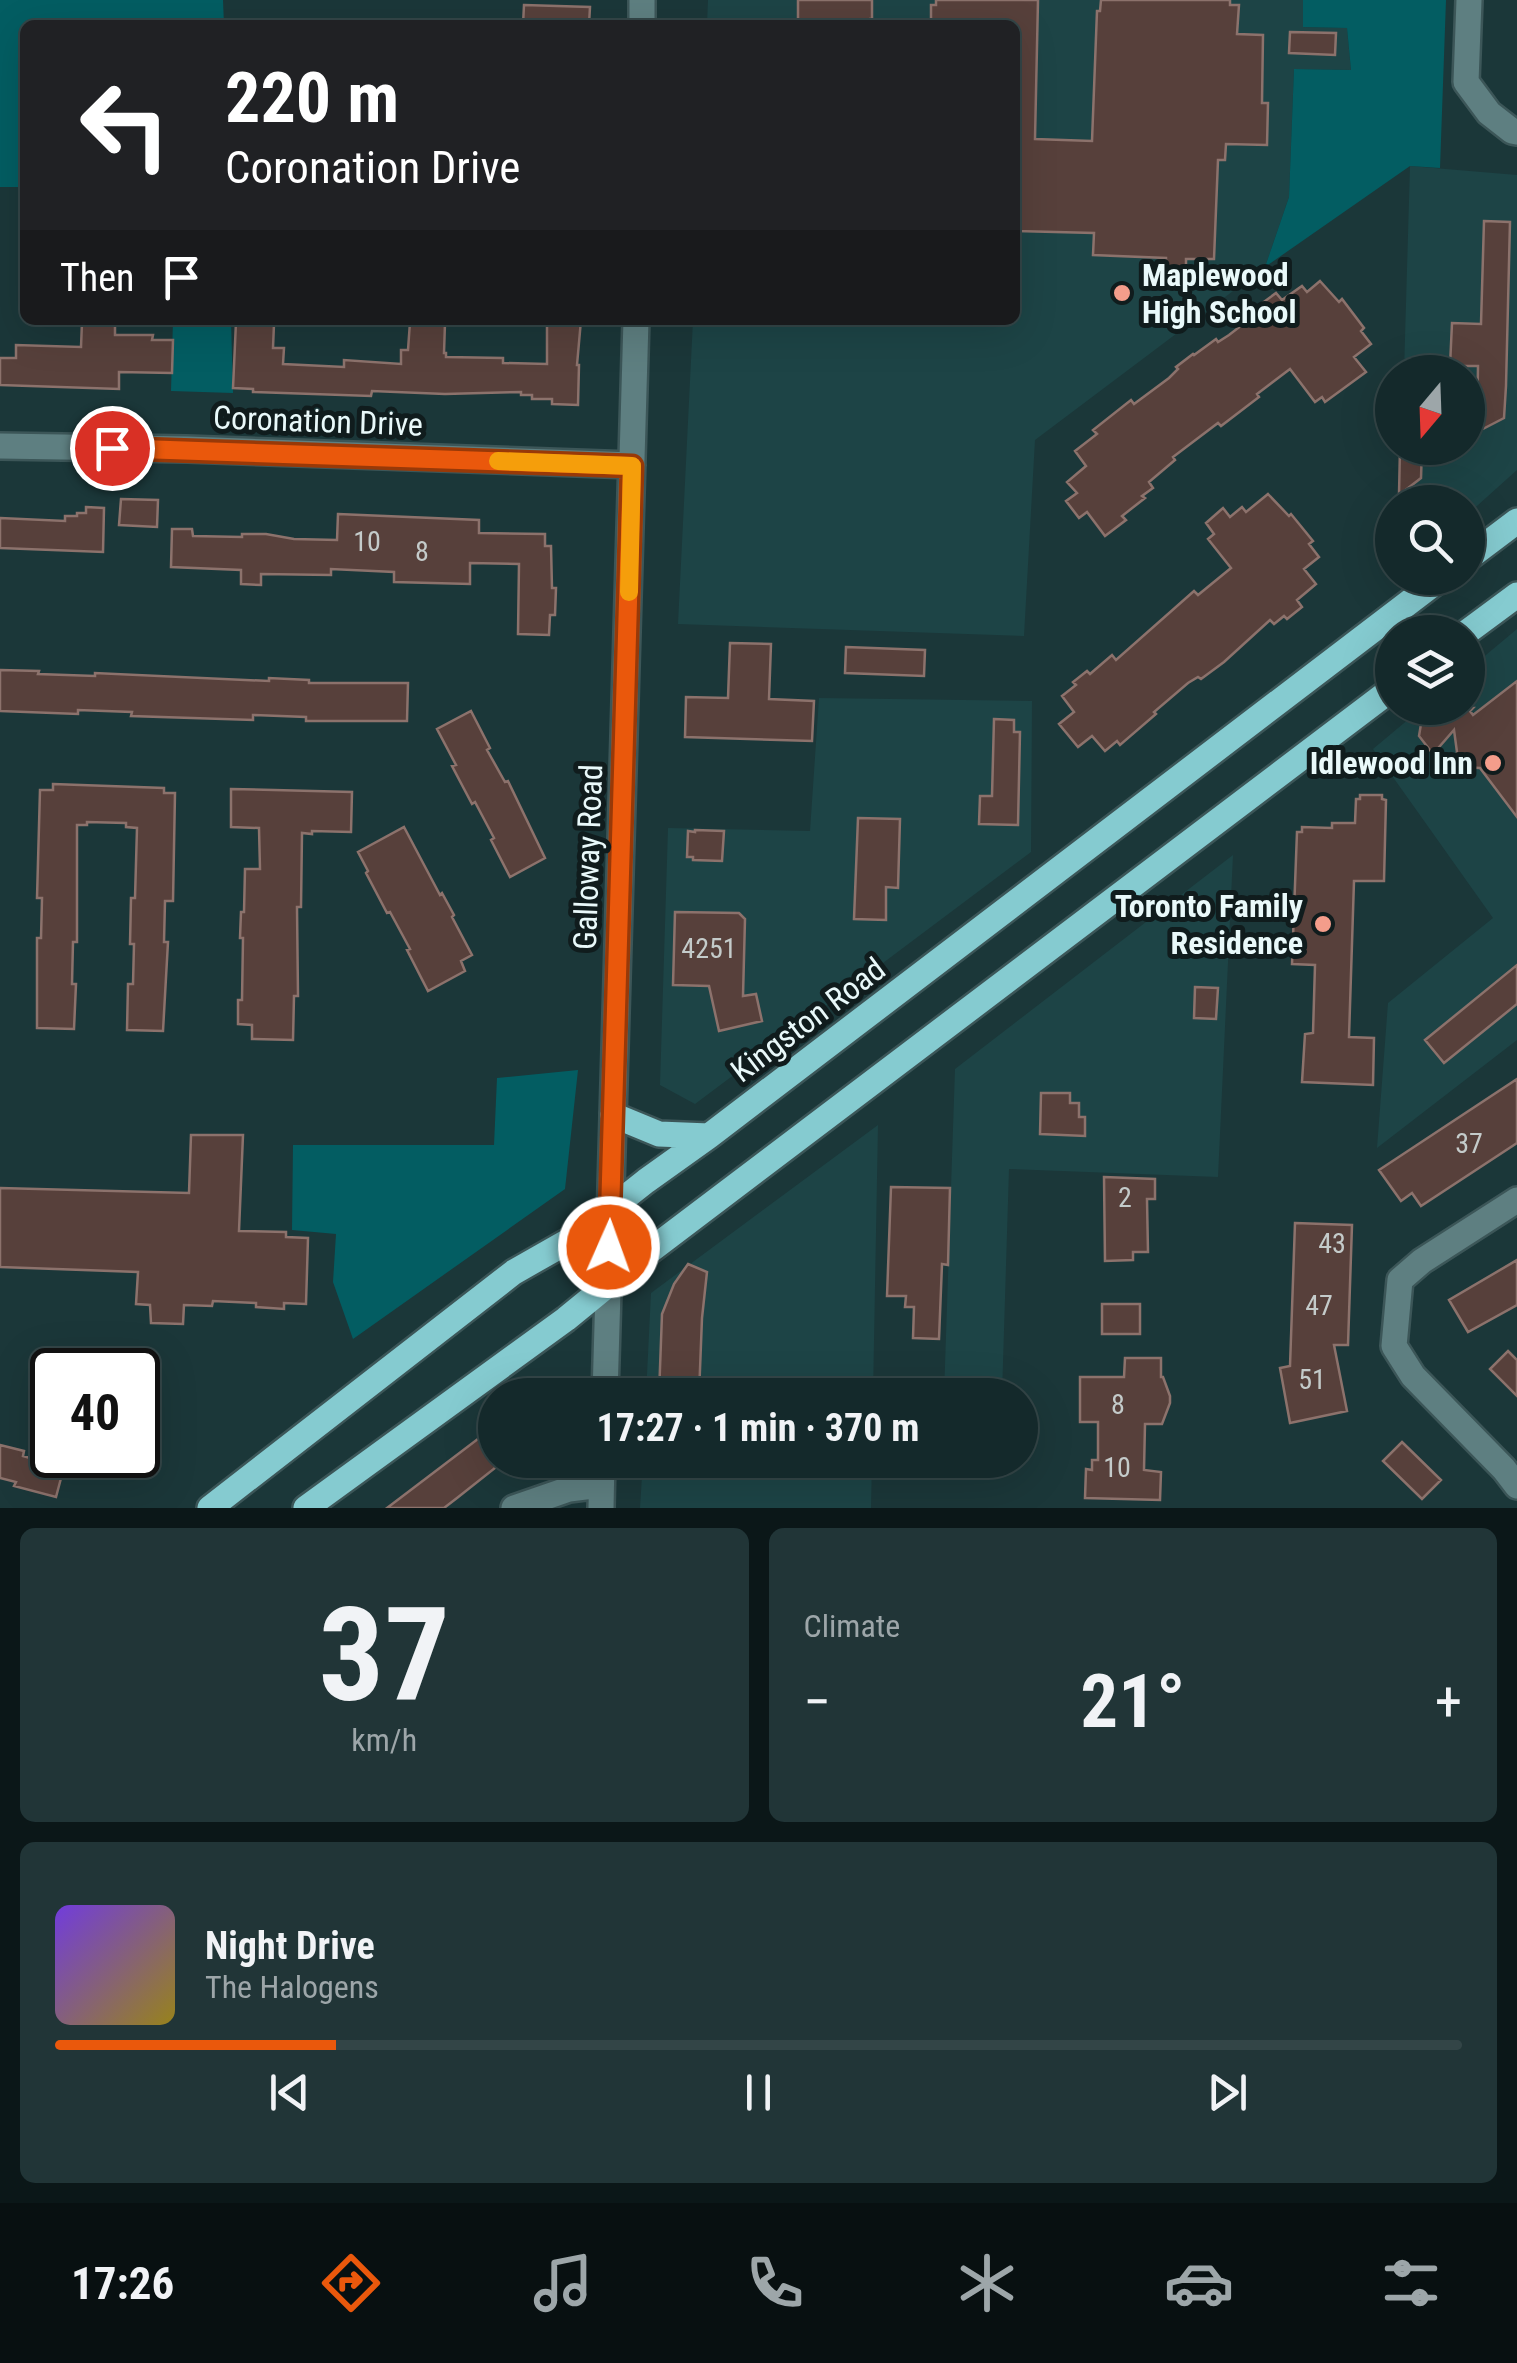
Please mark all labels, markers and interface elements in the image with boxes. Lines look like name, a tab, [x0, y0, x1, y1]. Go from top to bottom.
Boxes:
text: 220 m	[225, 57, 399, 139]
icon: left	[60, 60, 190, 190]
text: Coronation Drive	[225, 141, 520, 194]
icon: arrive	[154, 250, 209, 305]
text: Then	[60, 256, 134, 300]
place label: Maplewood High School	[1142, 256, 1297, 331]
marker: Maplewood High School	[1111, 282, 1133, 304]
north arrow	[1375, 355, 1485, 465]
map controls	[1375, 355, 1485, 725]
street label: Coronation Drive	[212, 398, 424, 444]
pin	[70, 406, 155, 491]
icon: arrive	[85, 421, 140, 476]
button: search	[1375, 485, 1485, 595]
house number: 10	[353, 525, 381, 558]
house number: 8	[415, 535, 429, 568]
button: layers	[1375, 615, 1485, 725]
place label: Idlewood Inn	[1310, 744, 1473, 782]
marker: Idlewood Inn	[1482, 752, 1504, 774]
street label: Galloway Road	[566, 763, 610, 951]
place label: Toronto Family Residence	[1115, 887, 1303, 962]
marker: Toronto Family Residence	[1312, 913, 1334, 935]
house number: 4251	[681, 932, 737, 965]
street label: Kingston Road	[723, 950, 893, 1090]
house number: 37	[1455, 1127, 1483, 1160]
house number: 2	[1118, 1181, 1132, 1214]
position arrow	[557, 1195, 661, 1299]
house number: 43	[1318, 1227, 1346, 1260]
house number: 47	[1305, 1289, 1333, 1322]
speed limit sign: 40	[30, 1348, 160, 1478]
house number: 51	[1298, 1363, 1326, 1396]
house number: 8	[1111, 1388, 1125, 1421]
text: 17:27 · 1 min · 370 m	[597, 1406, 919, 1450]
house number: 10	[1103, 1451, 1131, 1484]
text: 37	[319, 1579, 450, 1732]
text: Climate	[804, 1607, 900, 1645]
text: 21°	[1080, 1657, 1185, 1745]
text: −	[804, 1670, 831, 1734]
text: +	[1435, 1670, 1462, 1734]
text: km/h	[351, 1721, 417, 1759]
text: Night Drive	[205, 1924, 375, 1968]
text: The Halogens	[205, 1968, 379, 2006]
icon: previous	[262, 2065, 317, 2120]
icon: pause	[731, 2065, 786, 2120]
icon: next	[1200, 2065, 1255, 2120]
icon: directions	[316, 2248, 386, 2318]
icon: music	[528, 2248, 598, 2318]
icon: phone	[740, 2248, 810, 2318]
icon: climate	[952, 2248, 1022, 2318]
icon: car	[1164, 2248, 1234, 2318]
icon: filters	[1376, 2248, 1446, 2318]
text: 17:26	[71, 2257, 174, 2310]

